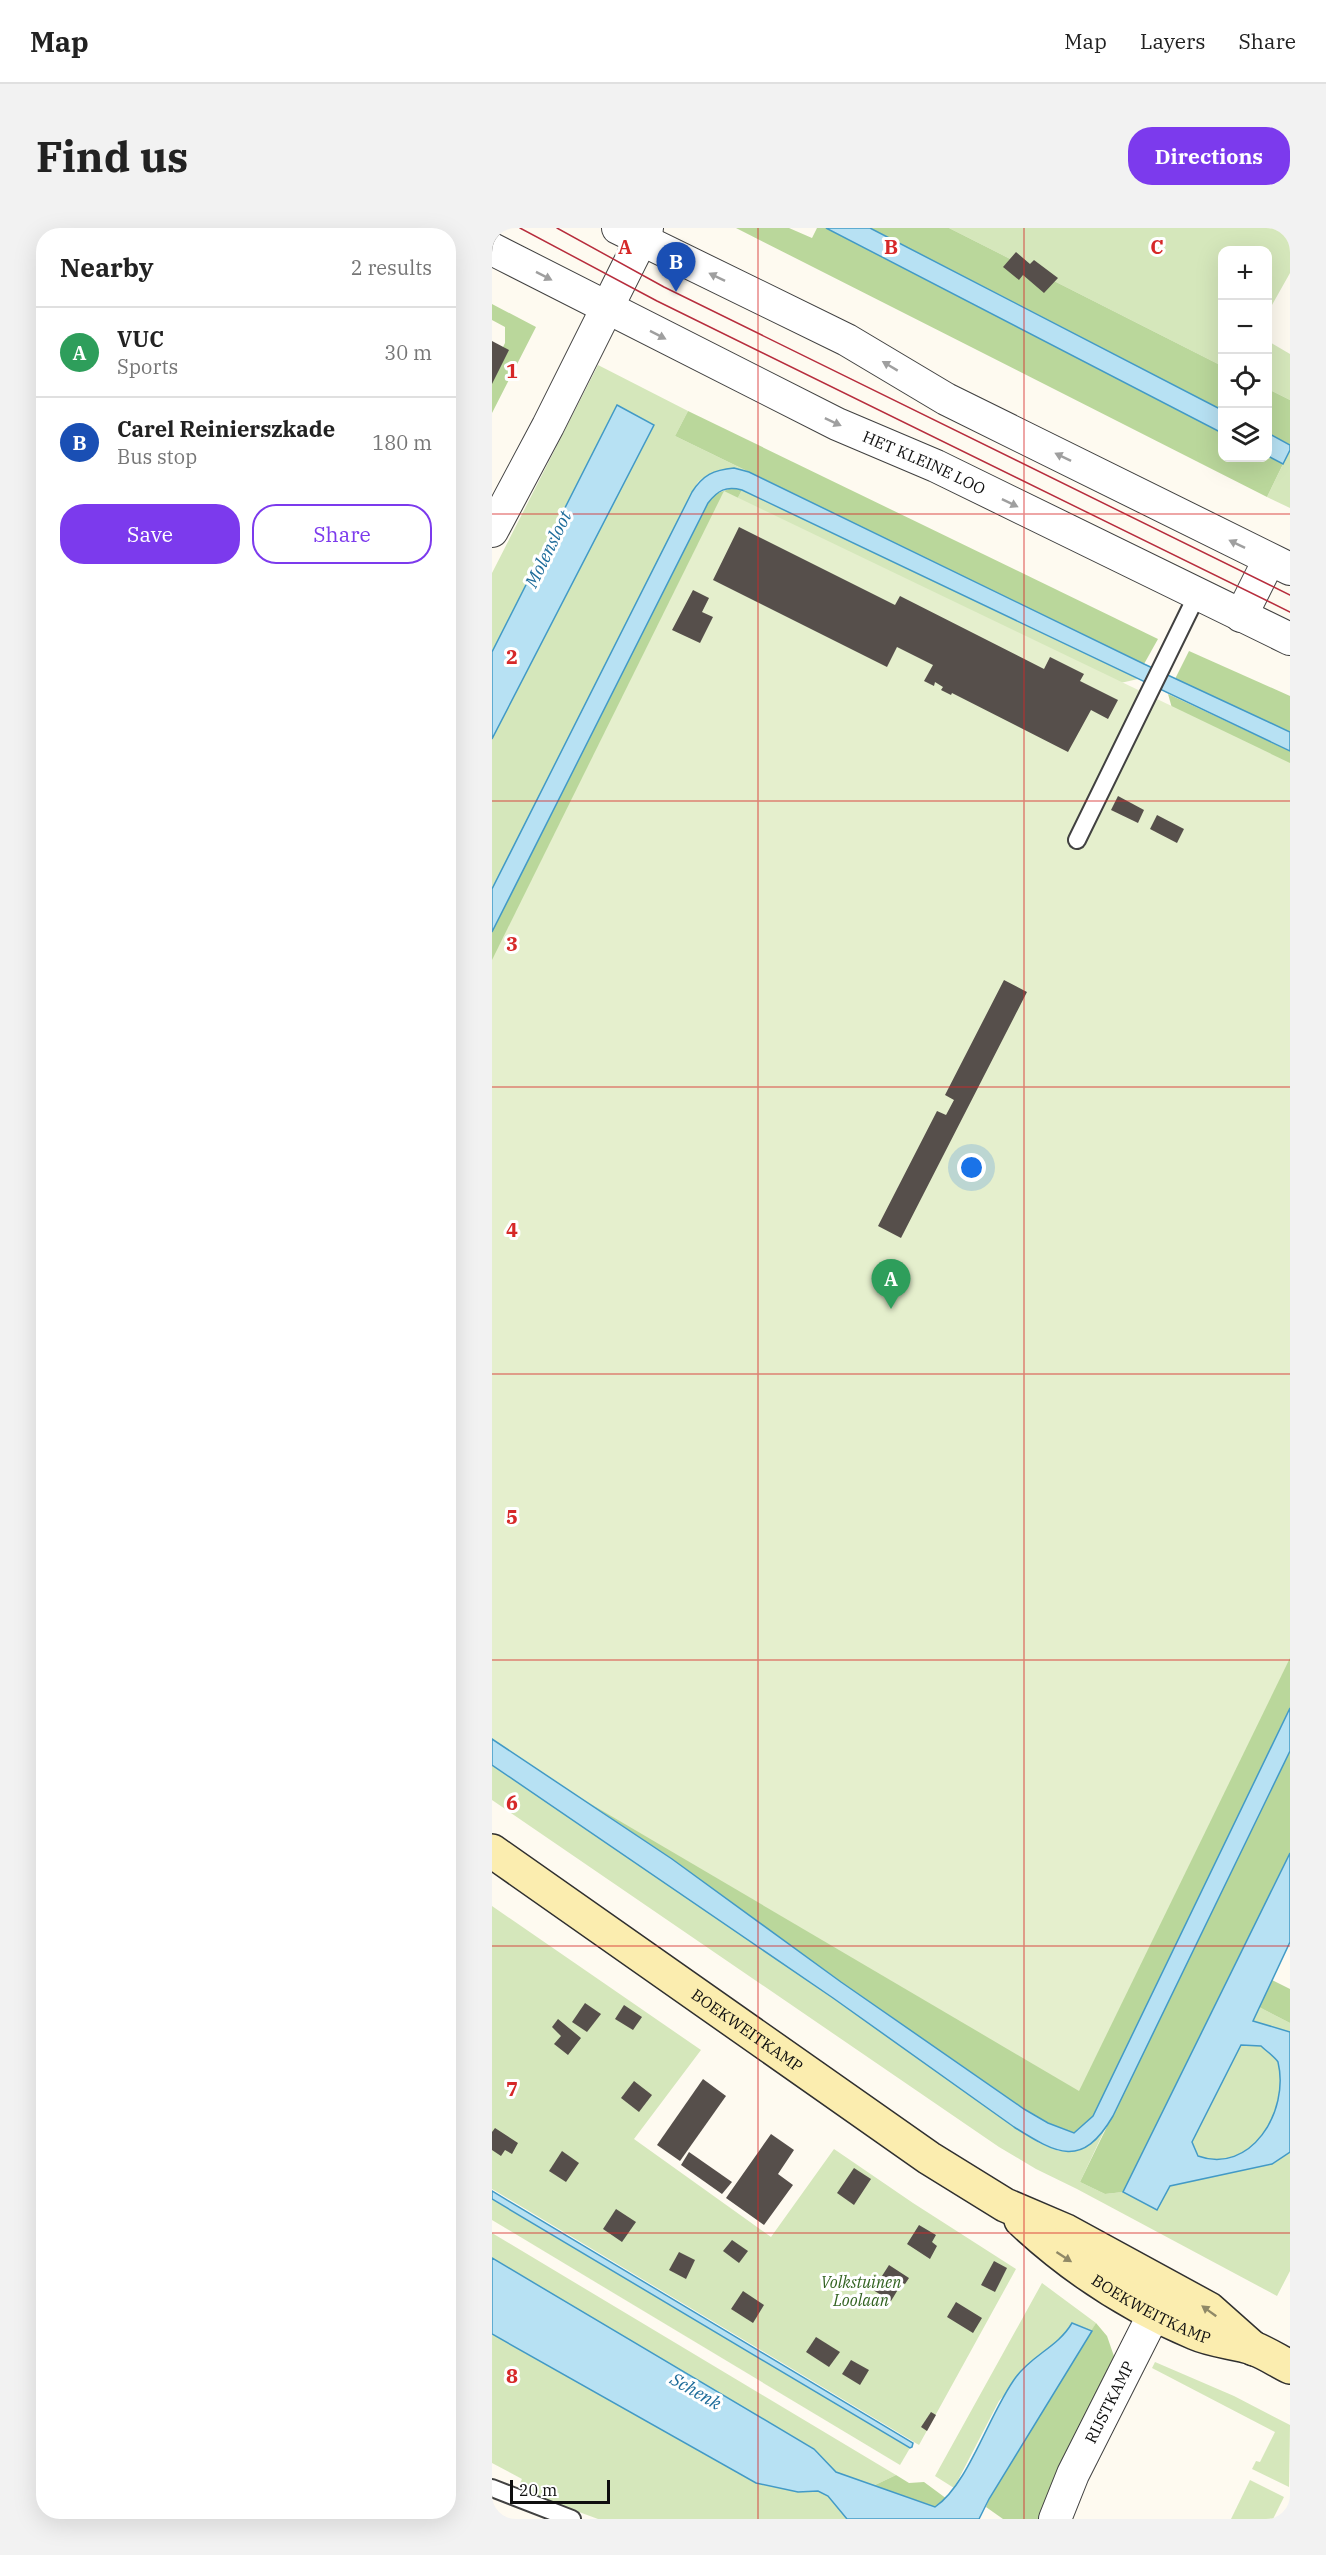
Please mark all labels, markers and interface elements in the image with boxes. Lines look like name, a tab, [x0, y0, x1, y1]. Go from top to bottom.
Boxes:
text: Map	[30, 23, 89, 60]
text: Map	[1064, 27, 1107, 55]
text: Layers	[1140, 27, 1206, 55]
text: Share	[1239, 27, 1296, 55]
button: Directions	[1128, 127, 1290, 185]
text: Find us	[36, 129, 188, 184]
text: A	[618, 233, 632, 260]
text: B	[884, 233, 898, 260]
text: C	[1150, 233, 1164, 260]
pin: B	[656, 242, 696, 292]
map controls	[1218, 246, 1272, 462]
button: +	[1218, 246, 1272, 300]
text: Nearby	[60, 250, 154, 284]
text: 2 results	[351, 254, 432, 281]
one-way arrow	[536, 271, 553, 281]
one-way arrow	[708, 273, 725, 282]
button: −	[1218, 300, 1272, 354]
text: VUC	[117, 324, 164, 353]
one-way arrow	[650, 330, 667, 339]
text: A	[73, 339, 86, 366]
text: 30 m	[384, 339, 432, 366]
text: Sports	[117, 353, 178, 380]
button: locate	[1218, 354, 1272, 408]
text: 1	[506, 357, 518, 384]
one-way arrow	[881, 361, 898, 371]
button: layers	[1218, 408, 1272, 462]
text: Carel Reinierszkade	[117, 414, 335, 443]
one-way arrow	[824, 417, 841, 427]
street label: HET KLEINE LOO	[860, 426, 989, 499]
text: B	[72, 429, 87, 456]
text: 180 m	[372, 429, 432, 456]
text: Bus stop	[117, 443, 197, 470]
one-way arrow	[1054, 452, 1071, 462]
one-way arrow	[1002, 498, 1019, 507]
button: Save	[60, 504, 240, 564]
button: Share	[252, 504, 432, 564]
water label: Molensloot	[519, 506, 577, 592]
one-way arrow	[1229, 539, 1246, 548]
text: 2	[506, 643, 518, 670]
text: 3	[506, 930, 518, 957]
your location	[957, 1153, 986, 1182]
text: 4	[506, 1216, 518, 1243]
pin: A	[872, 1260, 910, 1309]
text: 5	[506, 1503, 518, 1530]
text: 6	[506, 1789, 518, 1816]
street label: BOEKWEITKAMP	[688, 1984, 807, 2076]
text: 7	[506, 2075, 518, 2102]
one-way arrow	[1056, 2252, 1072, 2263]
street label: BOEKWEITKAMP	[1088, 2270, 1213, 2348]
park label: Volkstuinen Loolaan	[821, 2272, 901, 2310]
one-way arrow	[1202, 2305, 1217, 2317]
street label: RIJSTKAMP	[1080, 2358, 1138, 2447]
text: 8	[506, 2362, 518, 2389]
water label: Schenk	[665, 2367, 726, 2415]
scale bar	[510, 2477, 610, 2504]
text: 20 m	[519, 2480, 557, 2500]

